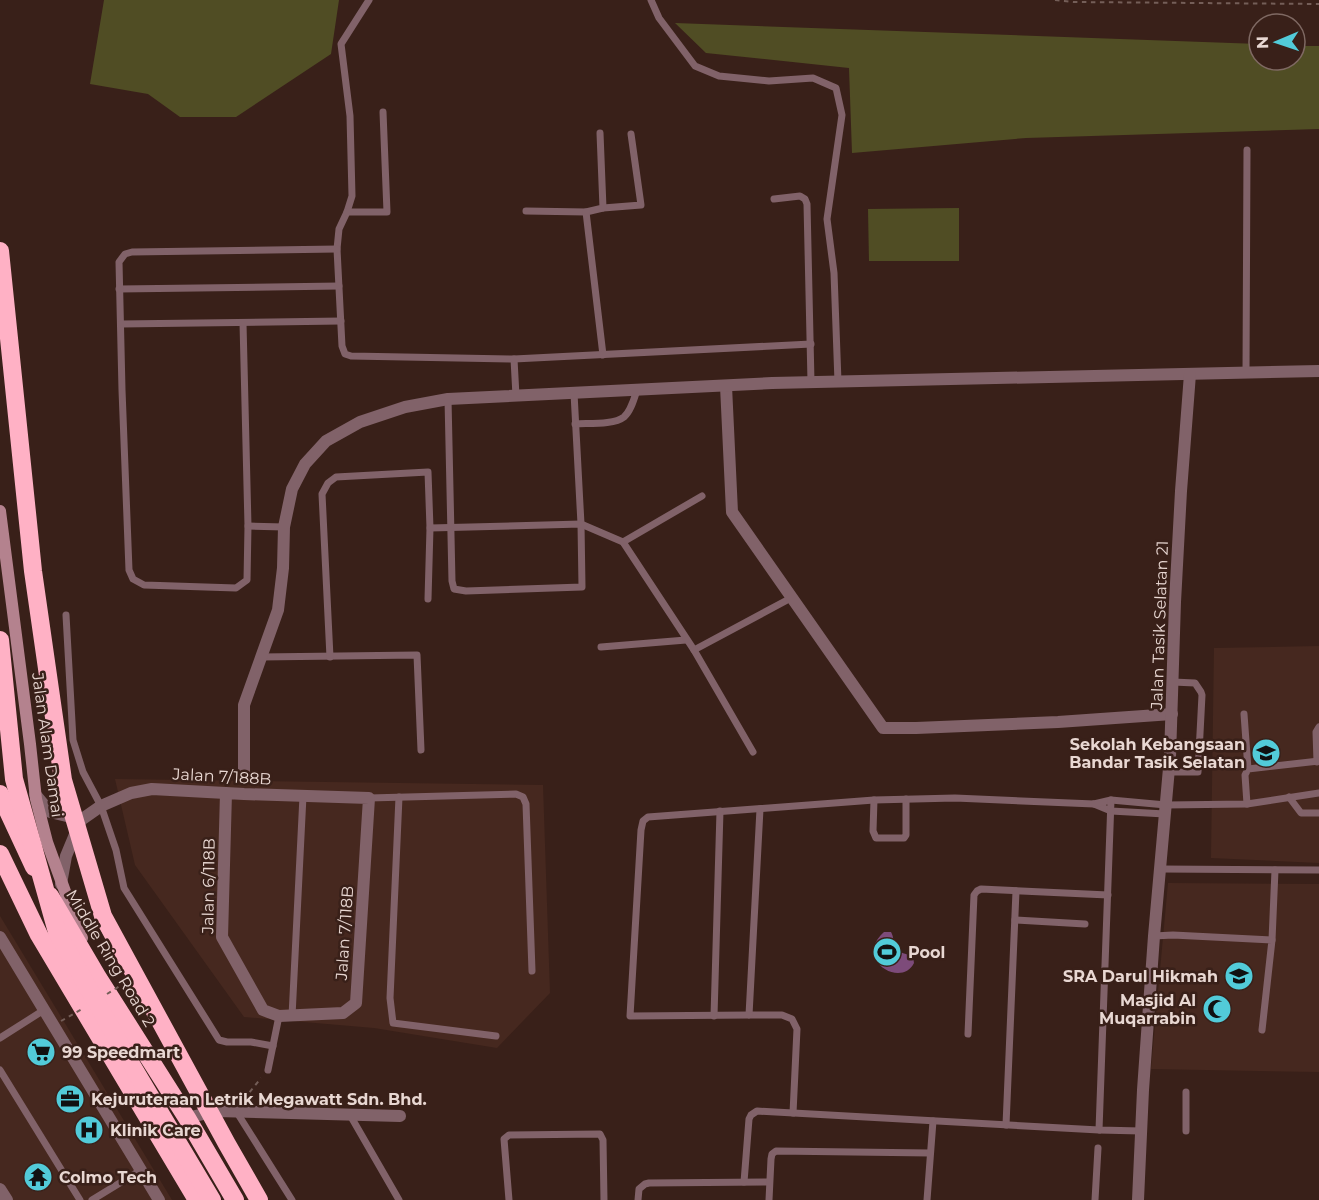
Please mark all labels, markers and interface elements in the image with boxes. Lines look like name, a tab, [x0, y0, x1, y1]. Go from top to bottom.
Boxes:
north arrow	[1247, 12, 1307, 72]
text: N	[1253, 36, 1272, 49]
street label: Jalan Tasik Selatan 21	[1147, 540, 1172, 711]
street label: Jalan Alam Damai	[28, 670, 67, 819]
place label: Sekolah Kebangsaan Bandar Tasik Selatan	[1069, 735, 1245, 772]
school or university icon: Sekolah Kebangsaan Bandar Tasik Selatan	[1250, 737, 1282, 769]
street label: Jalan 7/188B	[171, 764, 272, 789]
street label: Jalan 6/118B	[198, 838, 219, 935]
street label: Jalan 7/118B	[332, 885, 357, 982]
street label: Middle Ring Road 2	[62, 886, 159, 1030]
sports icon: Pool	[871, 936, 903, 968]
place label: Pool	[908, 943, 945, 962]
school or university icon: SRA Darul Hikmah	[1223, 960, 1255, 992]
place label: SRA Darul Hikmah	[1063, 967, 1218, 986]
place label: Masjid Al Muqarrabin	[1099, 991, 1196, 1028]
mosque icon: Masjid Al Muqarrabin	[1201, 993, 1233, 1025]
supermarket icon: 99 Speedmart	[25, 1036, 57, 1068]
place label: 99 Speedmart	[62, 1043, 180, 1062]
office icon: Kejuruteraan Letrik Megawatt Sdn. Bhd.	[54, 1083, 86, 1115]
place label: Kejuruteraan Letrik Megawatt Sdn. Bhd.	[91, 1090, 427, 1109]
hospital icon: Klinik Care	[73, 1114, 105, 1146]
place label: Klinik Care	[110, 1121, 201, 1140]
temple icon: Colmo Tech	[22, 1161, 54, 1193]
place label: Colmo Tech	[59, 1168, 157, 1187]

